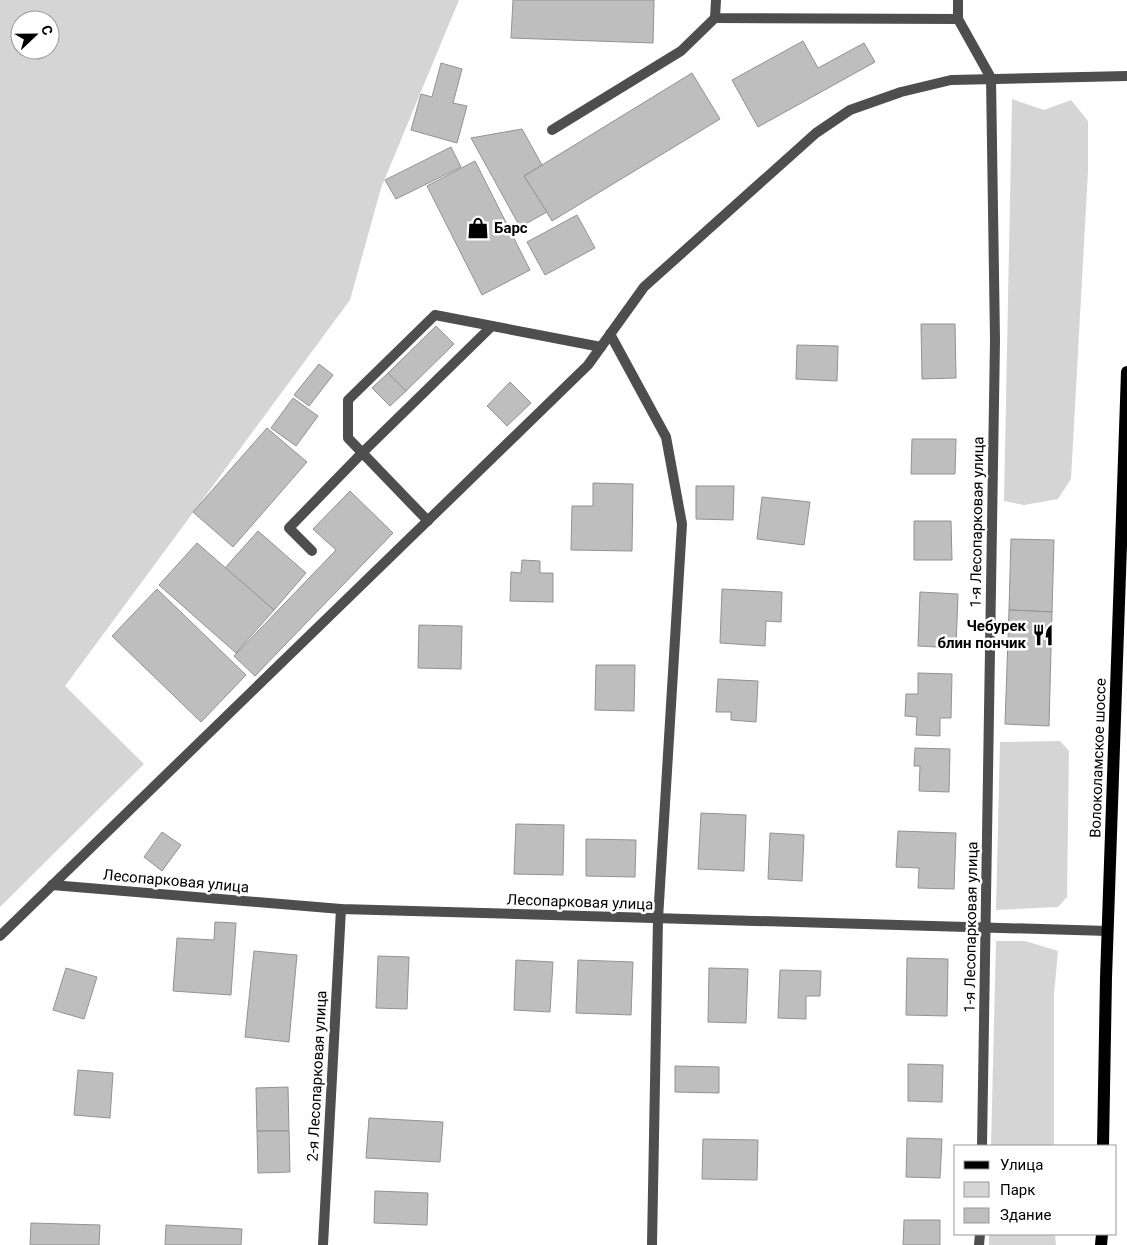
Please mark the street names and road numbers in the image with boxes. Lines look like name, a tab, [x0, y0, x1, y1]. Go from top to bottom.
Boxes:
street label: 1-я Лесопарковая улица	[967, 436, 987, 608]
street label: Волоколамское шоссе	[1086, 678, 1110, 838]
street label: 1-я Лесопарковая улица	[961, 841, 981, 1013]
street label: Лесопарковая улица	[102, 866, 250, 896]
street label: Лесопарковая улица	[506, 890, 654, 914]
street label: 2-я Лесопарковая улица	[304, 990, 330, 1162]

